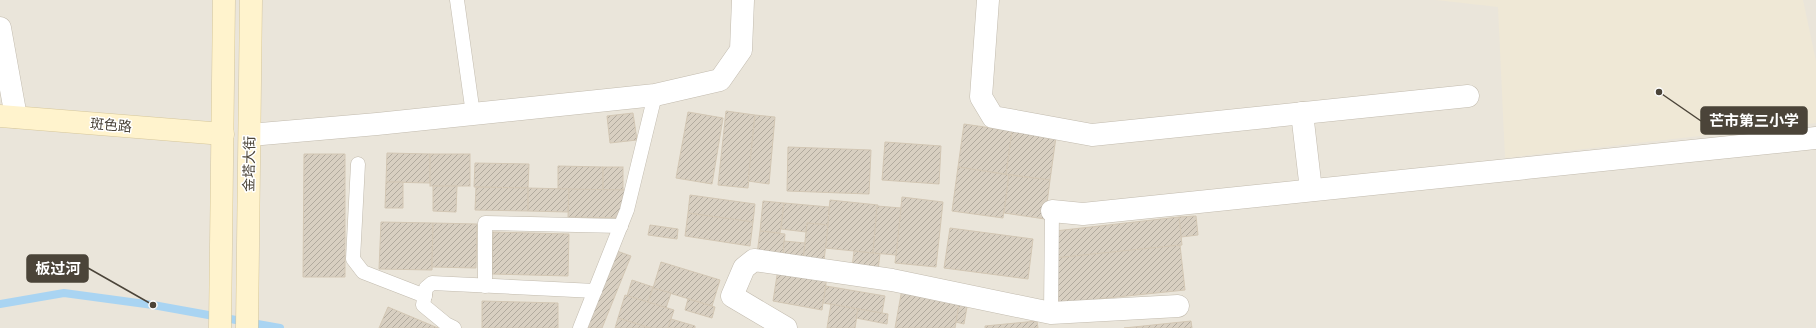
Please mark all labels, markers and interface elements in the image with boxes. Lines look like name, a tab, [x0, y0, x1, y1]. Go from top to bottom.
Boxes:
callout: 芒市第三小学	[1701, 107, 1807, 134]
text: 芒市第三小学	[1709, 111, 1799, 130]
street label: 斑色路	[89, 114, 133, 136]
street label: 金塔大街	[240, 136, 258, 192]
callout: 板过河	[27, 255, 88, 282]
text: 板过河	[35, 259, 81, 278]

